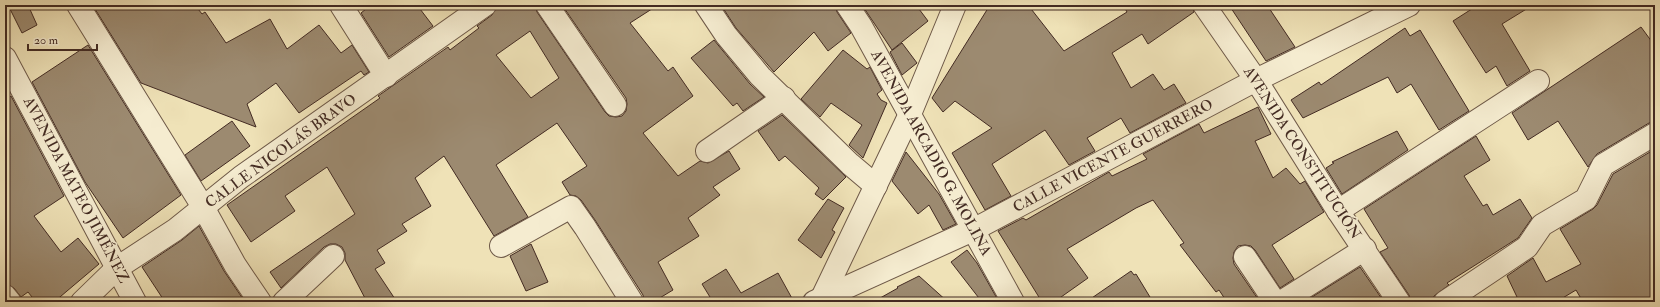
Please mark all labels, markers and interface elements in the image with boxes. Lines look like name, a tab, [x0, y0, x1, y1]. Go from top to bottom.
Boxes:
scale bar	[28, 26, 97, 52]
text: 20 m	[34, 33, 59, 48]
street label: AVENIDA ARCADIO G. MOLINA	[866, 46, 996, 260]
street label: AVENIDA CONSTITUCIÓN	[1238, 61, 1367, 243]
street label: CALLE NICOLÁS BRAVO	[200, 88, 360, 212]
street label: AVENIDA MATEO JIMÉNEZ	[17, 92, 135, 287]
street label: CALLE VICENTE GUERRERO	[1010, 95, 1216, 217]

